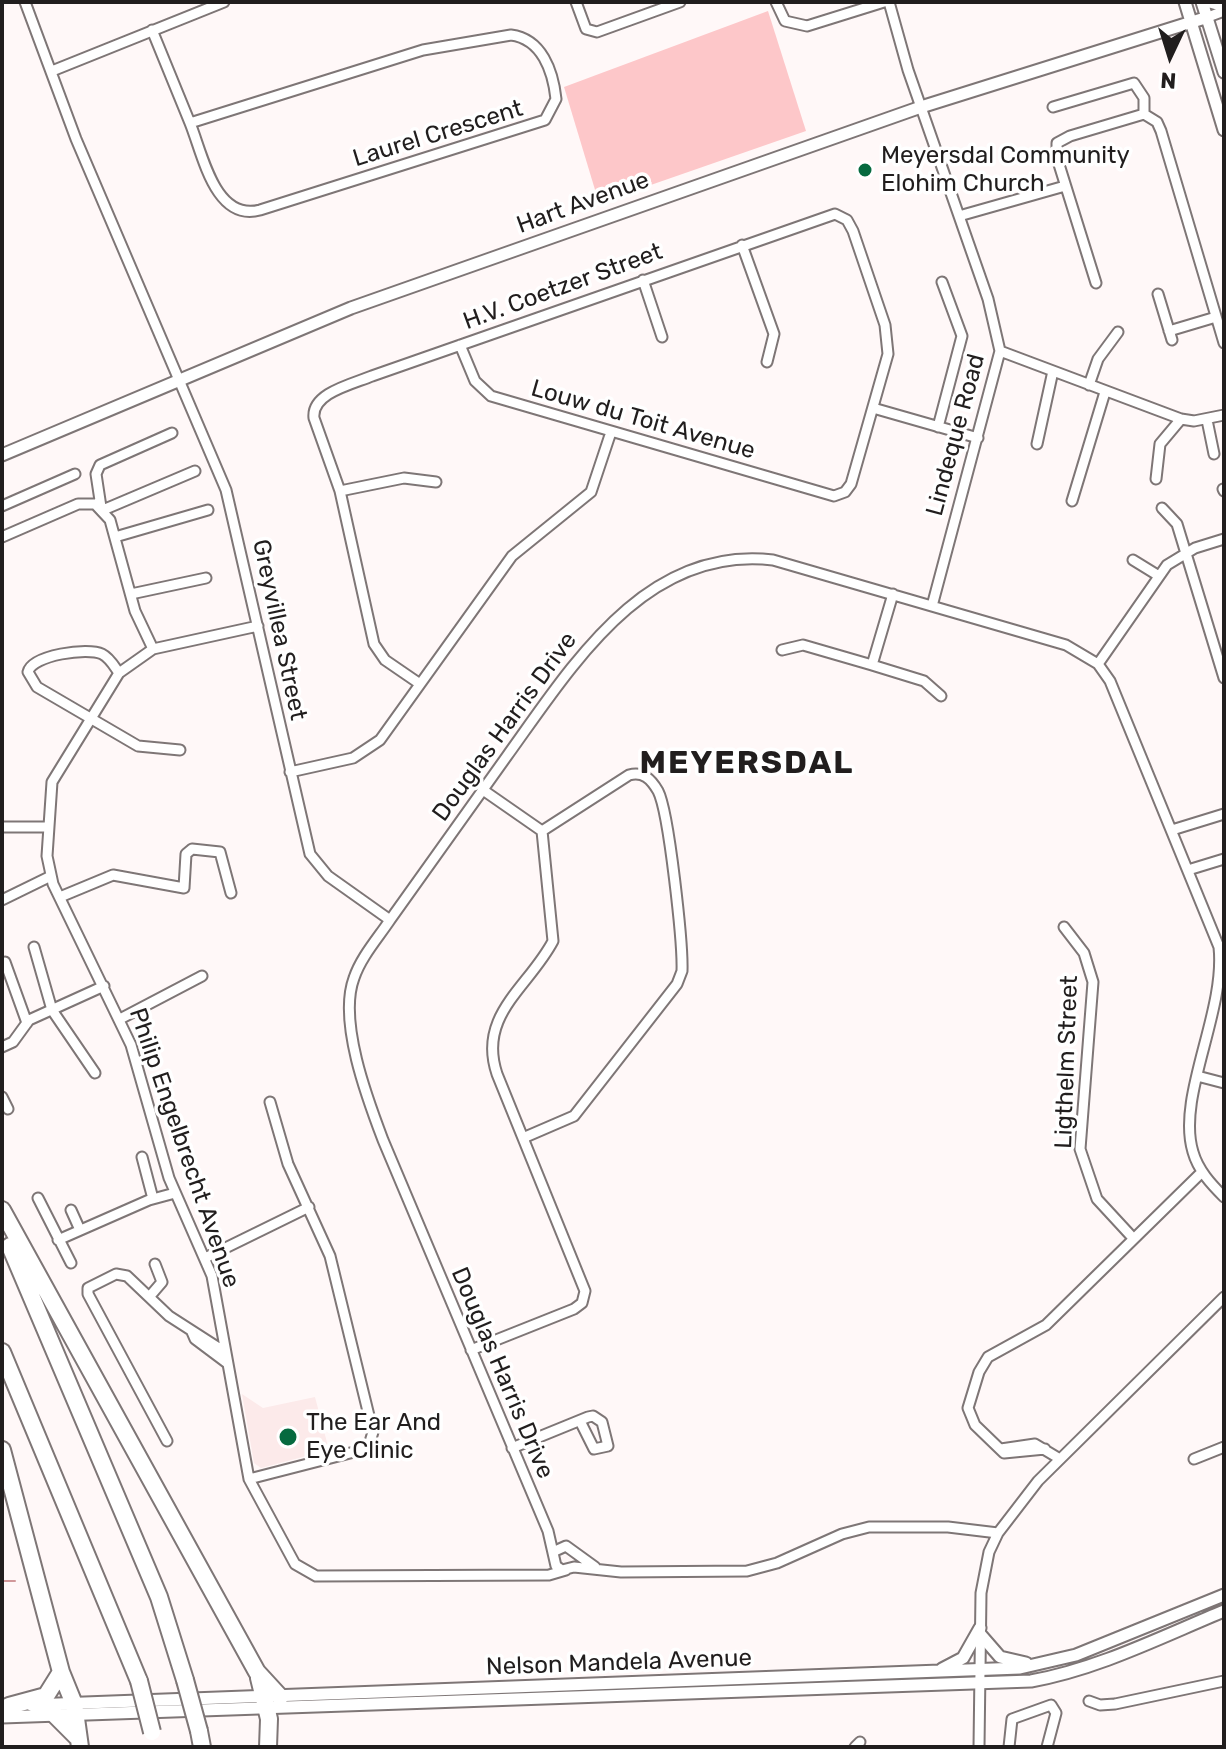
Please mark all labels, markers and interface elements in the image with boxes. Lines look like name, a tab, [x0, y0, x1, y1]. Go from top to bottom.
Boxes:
north arrow	[1130, 16, 1210, 96]
text: N	[1159, 66, 1177, 94]
street label: Laurel Crescent	[350, 94, 526, 174]
place label: Meyersdal Community Elohim Church	[881, 142, 1130, 198]
marker: Meyersdal Community Elohim Church	[856, 161, 874, 179]
street label: Hart Avenue	[513, 166, 653, 240]
street label: H.V. Coetzer Street	[460, 238, 666, 336]
street label: Lindeque Road	[921, 351, 991, 519]
street label: Louw du Toit Avenue	[528, 374, 758, 466]
street label: Greyvillea Street	[246, 537, 312, 723]
street label: Douglas Harris Drive	[427, 627, 583, 827]
district label: MEYERSDAL	[640, 745, 854, 783]
street label: Ligthelm Street	[1050, 975, 1084, 1149]
street label: Philip Engelbrecht Avenue	[123, 1004, 245, 1292]
street label: Douglas Harris Drive	[444, 1263, 560, 1483]
place label: The Ear And Eye Clinic	[306, 1409, 441, 1465]
marker: The Ear And Eye Clinic	[277, 1426, 299, 1448]
street label: Nelson Mandela Avenue	[486, 1644, 752, 1682]

